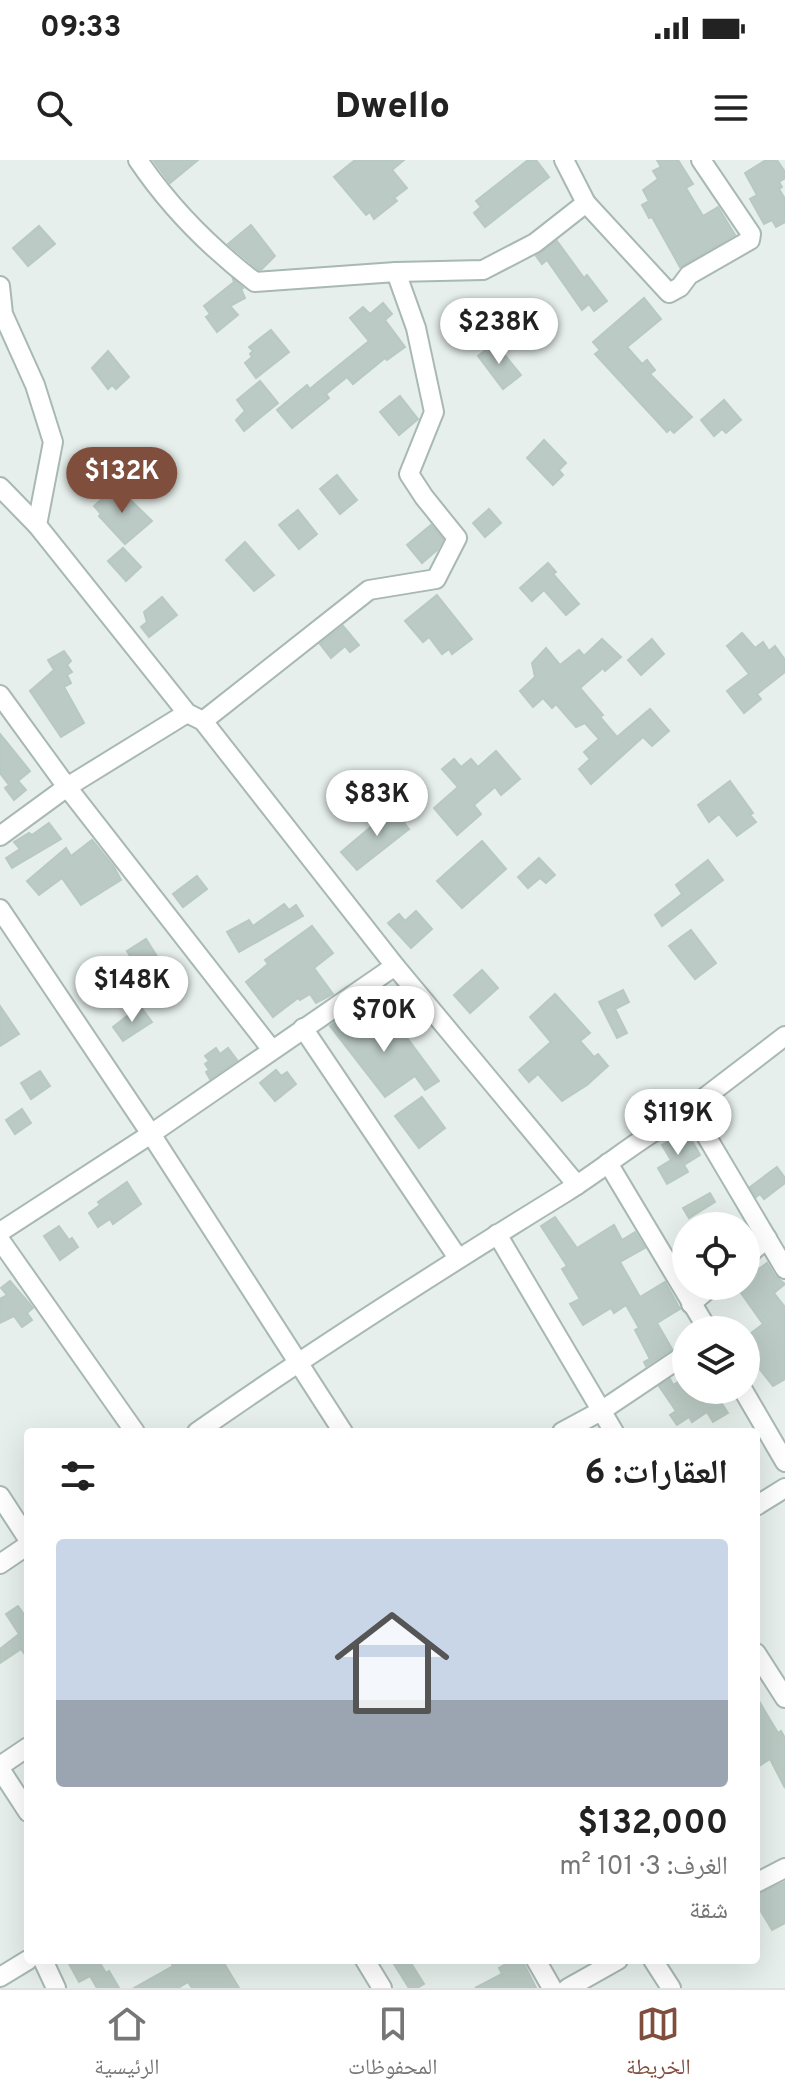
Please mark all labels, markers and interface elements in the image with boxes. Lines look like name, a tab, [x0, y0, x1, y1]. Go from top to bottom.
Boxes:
text: 09:33	[40, 10, 121, 47]
text: Dwello	[335, 85, 450, 131]
icon: search	[32, 86, 76, 130]
icon: menu	[709, 86, 753, 130]
pin: $238K	[443, 298, 555, 366]
text: $238K	[458, 307, 540, 340]
pin: $132K	[66, 447, 178, 515]
text: $132K	[84, 456, 160, 489]
pin: $83K	[330, 770, 424, 838]
text: $83K	[344, 779, 410, 812]
pin: $148K	[76, 956, 188, 1024]
text: $148K	[93, 965, 171, 998]
pin: $70K	[337, 986, 431, 1054]
text: $70K	[351, 995, 417, 1028]
pin: $119K	[622, 1089, 734, 1157]
text: $119K	[643, 1098, 713, 1131]
map controls	[672, 1212, 760, 1404]
button: locate	[672, 1212, 760, 1300]
button: layers	[672, 1316, 760, 1404]
text: العقارات: 6	[584, 1453, 728, 1496]
icon: filters	[56, 1454, 100, 1498]
icon: home	[320, 1591, 464, 1735]
text: $132,000	[578, 1803, 728, 1846]
text: الغرف: 3 · 101 m²	[559, 1851, 728, 1884]
text: شقة	[689, 1895, 728, 1928]
tab: الرئيسية	[94, 2002, 159, 2088]
tab: المحفوظات	[348, 2002, 438, 2088]
tab: الخريطة	[626, 2002, 691, 2088]

